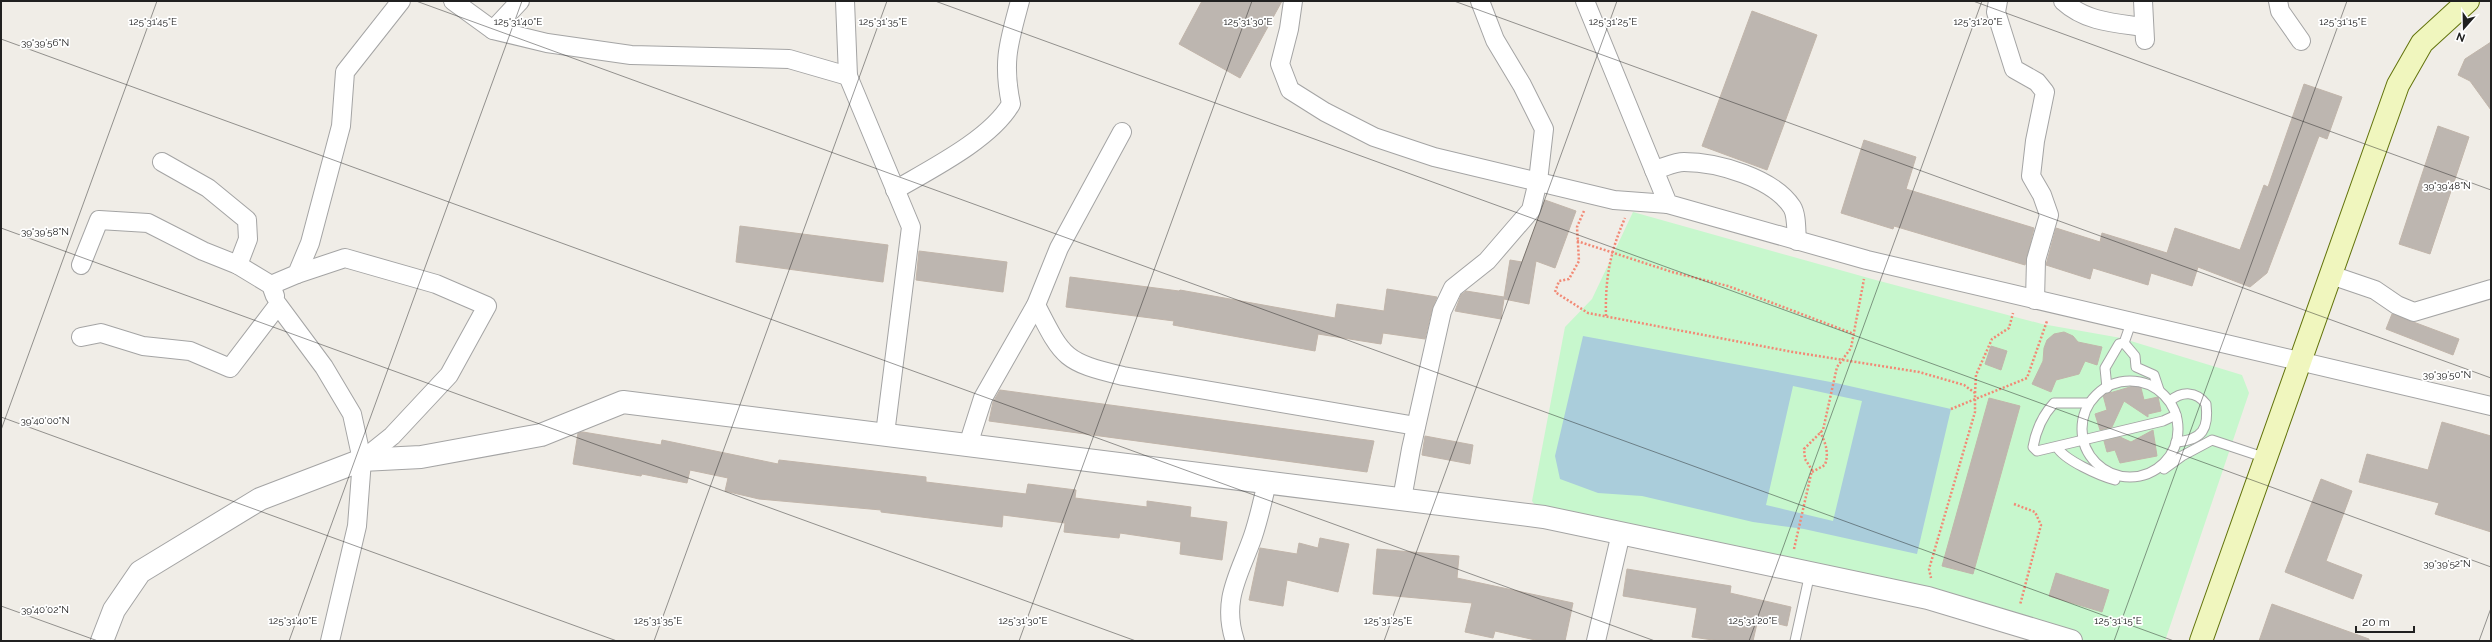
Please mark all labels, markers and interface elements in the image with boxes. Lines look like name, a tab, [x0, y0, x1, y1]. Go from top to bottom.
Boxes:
north arrow	[2444, 8, 2484, 48]
text: 125°31'45"E	[129, 16, 177, 27]
text: 125°31'40"E	[494, 16, 542, 27]
text: 125°31'35"E	[859, 16, 907, 27]
text: 125°31'30"E	[1223, 16, 1273, 27]
text: 125°31'25"E	[1589, 16, 1637, 27]
text: 125°31'20"E	[1953, 16, 2003, 27]
text: 125°31'15"E	[2319, 16, 2367, 27]
text: N	[2455, 29, 2467, 44]
text: 39°39'56"N	[21, 37, 69, 48]
text: 39°39'48"N	[2423, 180, 2471, 191]
text: 39°39'58"N	[21, 226, 69, 237]
text: 39°39'50"N	[2423, 369, 2471, 380]
text: 39°40'00"N	[21, 415, 69, 426]
text: 39°39'52"N	[2423, 558, 2471, 569]
text: 39°40'02"N	[21, 604, 69, 615]
scale bar	[2356, 608, 2414, 634]
text: 125°31'40"E	[269, 615, 317, 626]
text: 125°31'35"E	[634, 615, 682, 626]
text: 125°31'30"E	[998, 615, 1048, 626]
text: 125°31'25"E	[1364, 615, 1412, 626]
text: 125°31'20"E	[1728, 615, 1778, 626]
text: 125°31'15"E	[2094, 615, 2142, 626]
text: 20 m	[2362, 615, 2390, 629]

